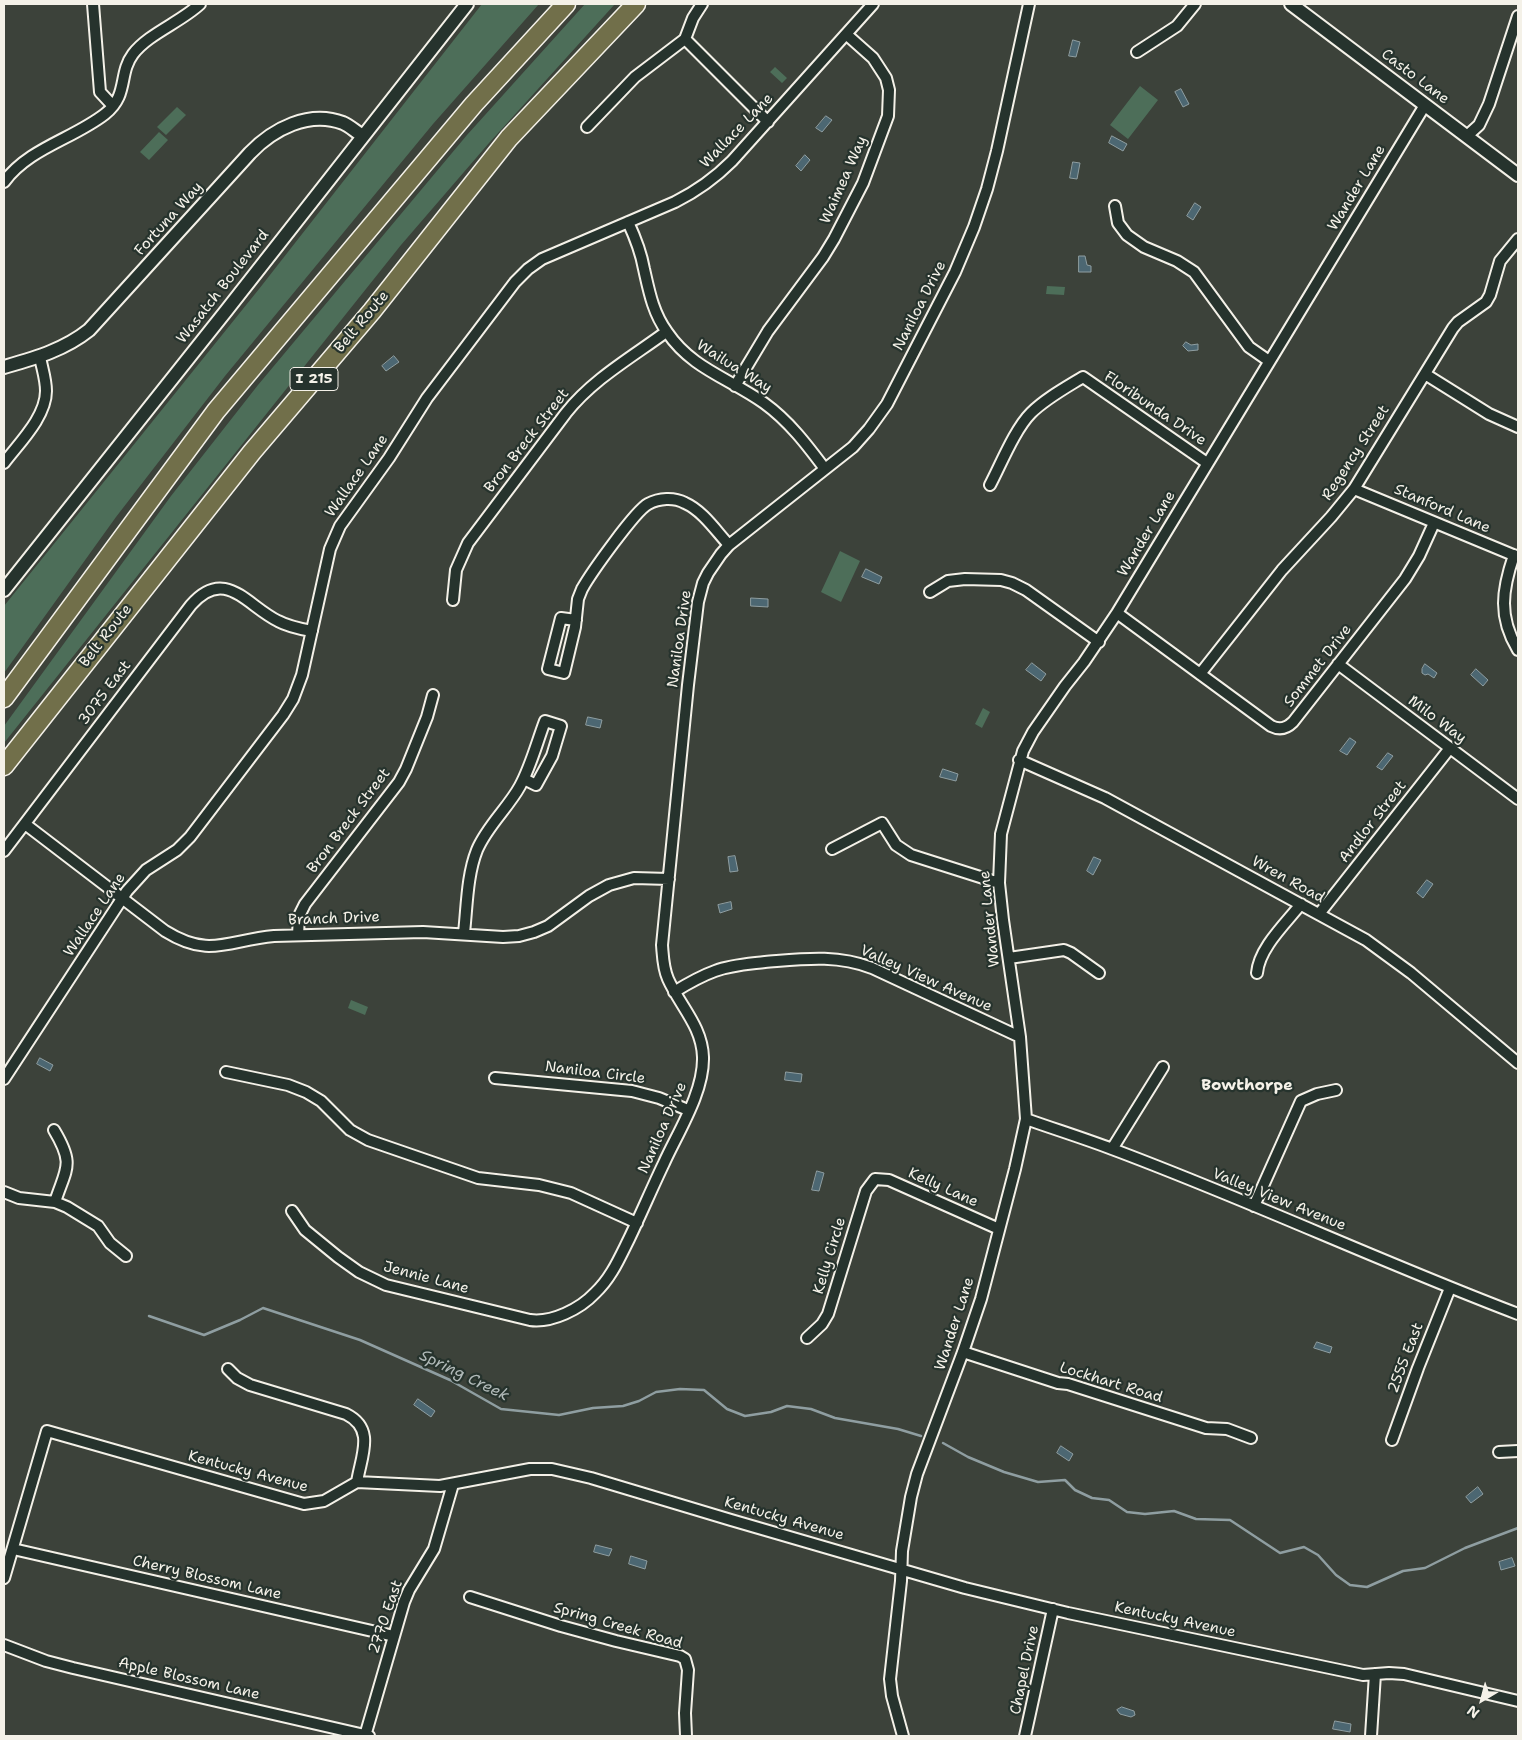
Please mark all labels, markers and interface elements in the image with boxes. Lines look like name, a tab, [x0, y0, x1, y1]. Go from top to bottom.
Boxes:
street label: Casto Lane	[1377, 46, 1453, 108]
street label: Wallace Lane	[697, 90, 777, 172]
street label: Waimea Way	[817, 133, 871, 227]
street label: Wander Lane	[1324, 142, 1390, 234]
street label: Fortuna Way	[131, 178, 207, 260]
street label: Wasatch Boulevard	[173, 227, 273, 347]
street label: Naniloa Drive	[890, 258, 950, 354]
street label: Belt Route	[331, 287, 393, 357]
street label: Wailua Way	[693, 337, 775, 397]
road number: I 215	[290, 368, 338, 390]
street label: Floribunda Drive	[1100, 368, 1210, 450]
street label: Bron Breck Street	[481, 385, 573, 497]
street label: Regency Street	[1319, 402, 1393, 504]
street label: Wallace Lane	[322, 431, 392, 521]
street label: Stanford Lane	[1391, 481, 1493, 537]
street label: Wander Lane	[1114, 488, 1180, 580]
street label: Naniloa Drive	[664, 589, 696, 689]
street label: Belt Route	[76, 601, 136, 671]
street label: Sommet Drive	[1280, 621, 1356, 711]
street label: 3075 East	[75, 657, 135, 729]
street label: Milo Way	[1404, 692, 1470, 748]
street label: Bron Breck Street	[304, 765, 394, 877]
street label: Andlor Street	[1335, 777, 1411, 867]
street label: Wren Road	[1248, 853, 1328, 907]
street label: Wallace Lane	[60, 870, 130, 960]
street label: Wander Lane	[976, 870, 1004, 968]
street label: Branch Drive	[288, 908, 380, 930]
street label: Valley View Avenue	[857, 942, 995, 1016]
street label: Naniloa Circle	[544, 1058, 646, 1088]
district label: Bowthorpe	[1201, 1076, 1293, 1096]
street label: Naniloa Drive	[635, 1079, 691, 1177]
street label: Kelly Lane	[905, 1165, 981, 1211]
street label: Valley View Avenue	[1210, 1165, 1348, 1235]
street label: Kelly Circle	[810, 1215, 850, 1297]
street label: Jennie Lane	[381, 1258, 471, 1298]
street label: Wander Lane	[931, 1275, 979, 1373]
street label: 2555 East	[1384, 1320, 1428, 1396]
water label: Spring Creek	[416, 1346, 512, 1406]
street label: Lockhart Road	[1057, 1359, 1165, 1407]
street label: Kentucky Avenue	[186, 1447, 310, 1497]
street label: Kentucky Avenue	[722, 1493, 846, 1545]
street label: Cherry Blossom Lane	[131, 1552, 283, 1604]
street label: 2770 East	[365, 1578, 407, 1656]
street label: Kentucky Avenue	[1113, 1598, 1237, 1642]
street label: Spring Creek Road	[551, 1599, 685, 1653]
street label: Chapel Drive	[1007, 1624, 1043, 1716]
street label: Apple Blossom Lane	[117, 1654, 261, 1704]
north arrow	[1457, 1675, 1507, 1725]
text: N	[1463, 1701, 1483, 1723]

